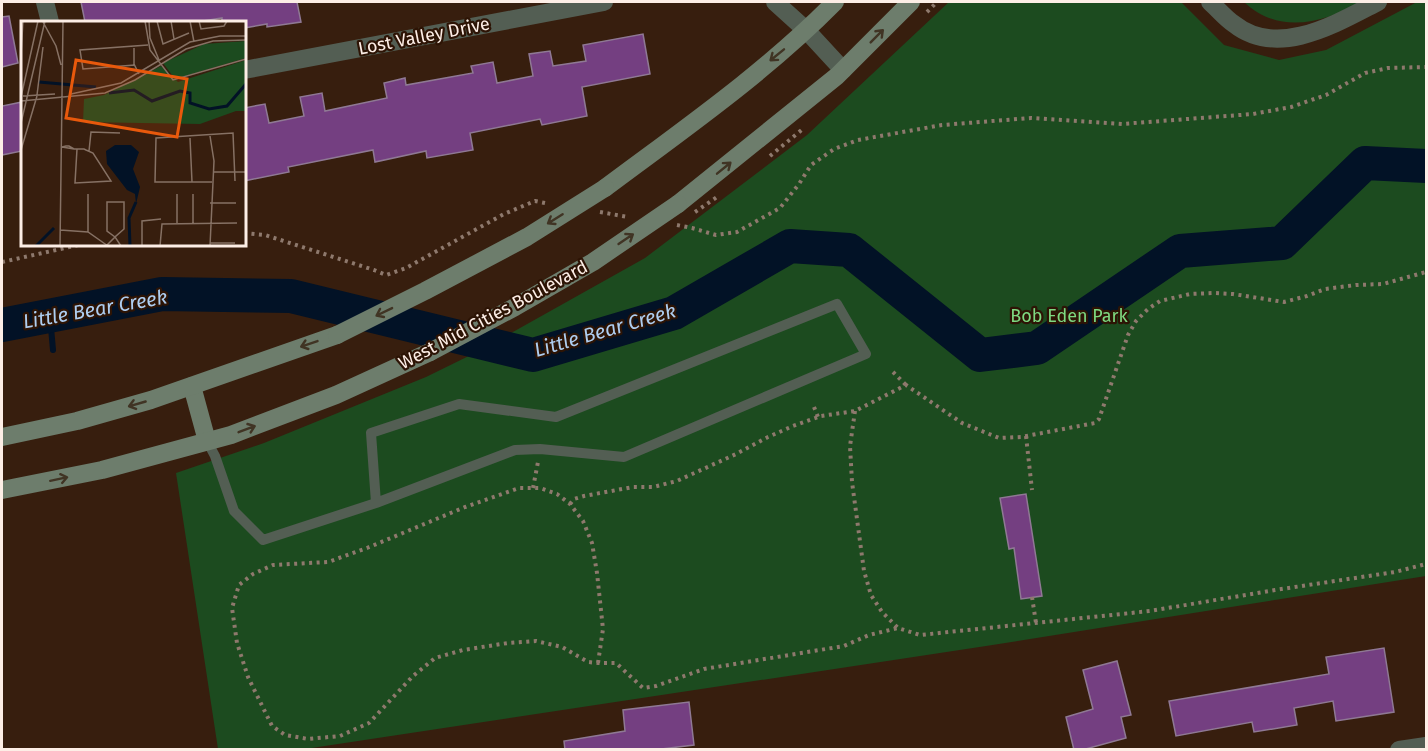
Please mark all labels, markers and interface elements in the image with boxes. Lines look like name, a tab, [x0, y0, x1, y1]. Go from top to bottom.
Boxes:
street label: Lost Valley Drive	[356, 12, 492, 60]
inset map	[21, 21, 246, 246]
one-way arrow	[869, 29, 884, 44]
one-way arrow	[769, 49, 785, 62]
one-way arrow	[716, 161, 732, 174]
one-way arrow	[547, 214, 564, 226]
one-way arrow	[617, 233, 634, 245]
street label: West Mid Cities Boulevard	[395, 256, 591, 374]
water label: Little Bear Creek	[21, 284, 169, 334]
water label: Little Bear Creek	[531, 298, 679, 362]
park label: Bob Eden Park	[1010, 305, 1129, 327]
one-way arrow	[375, 306, 393, 318]
one-way arrow	[300, 340, 319, 351]
one-way arrow	[127, 399, 146, 410]
one-way arrow	[238, 423, 256, 434]
one-way arrow	[49, 472, 68, 484]

